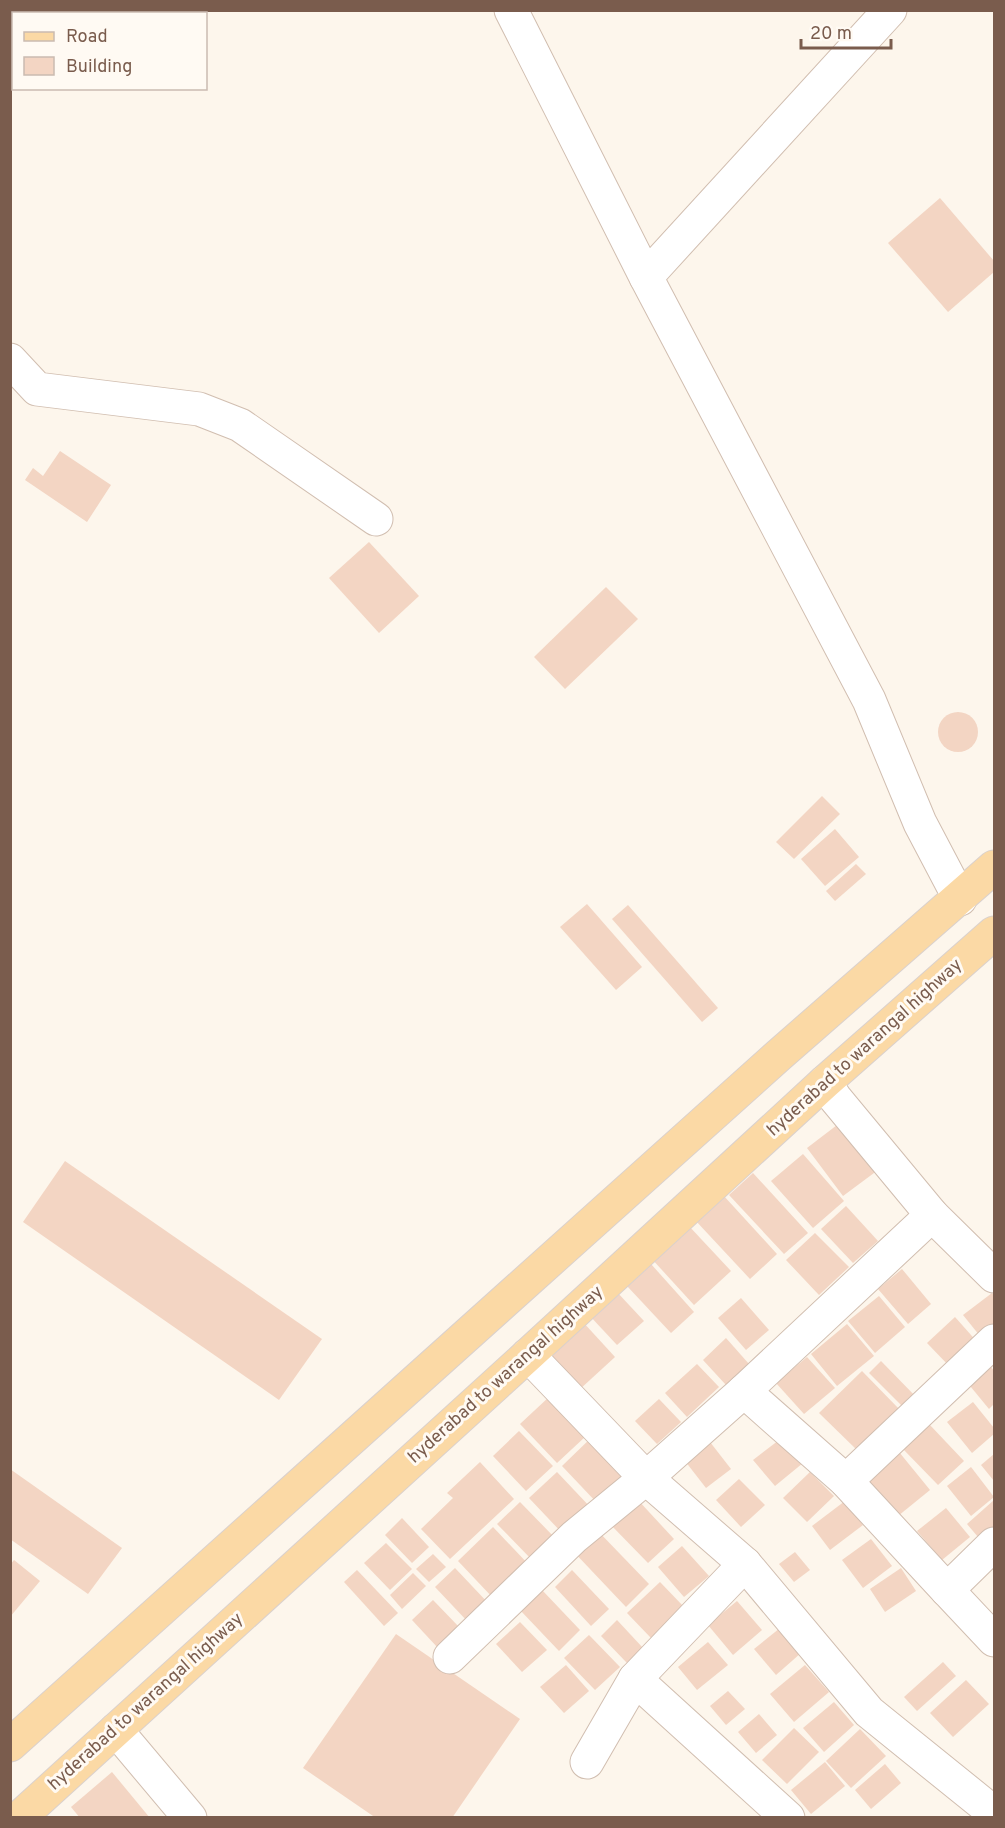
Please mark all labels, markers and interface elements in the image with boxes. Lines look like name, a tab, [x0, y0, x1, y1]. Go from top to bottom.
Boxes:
legend	[12, 12, 207, 90]
scale bar	[801, 12, 891, 50]
text: 20 m	[810, 23, 852, 46]
text: Road	[66, 26, 108, 49]
text: Building	[66, 56, 132, 79]
street label: hyderabad to warangal highway	[762, 954, 968, 1142]
street label: hyderabad to warangal highway	[403, 1281, 609, 1469]
street label: hyderabad to warangal highway	[43, 1608, 249, 1796]

